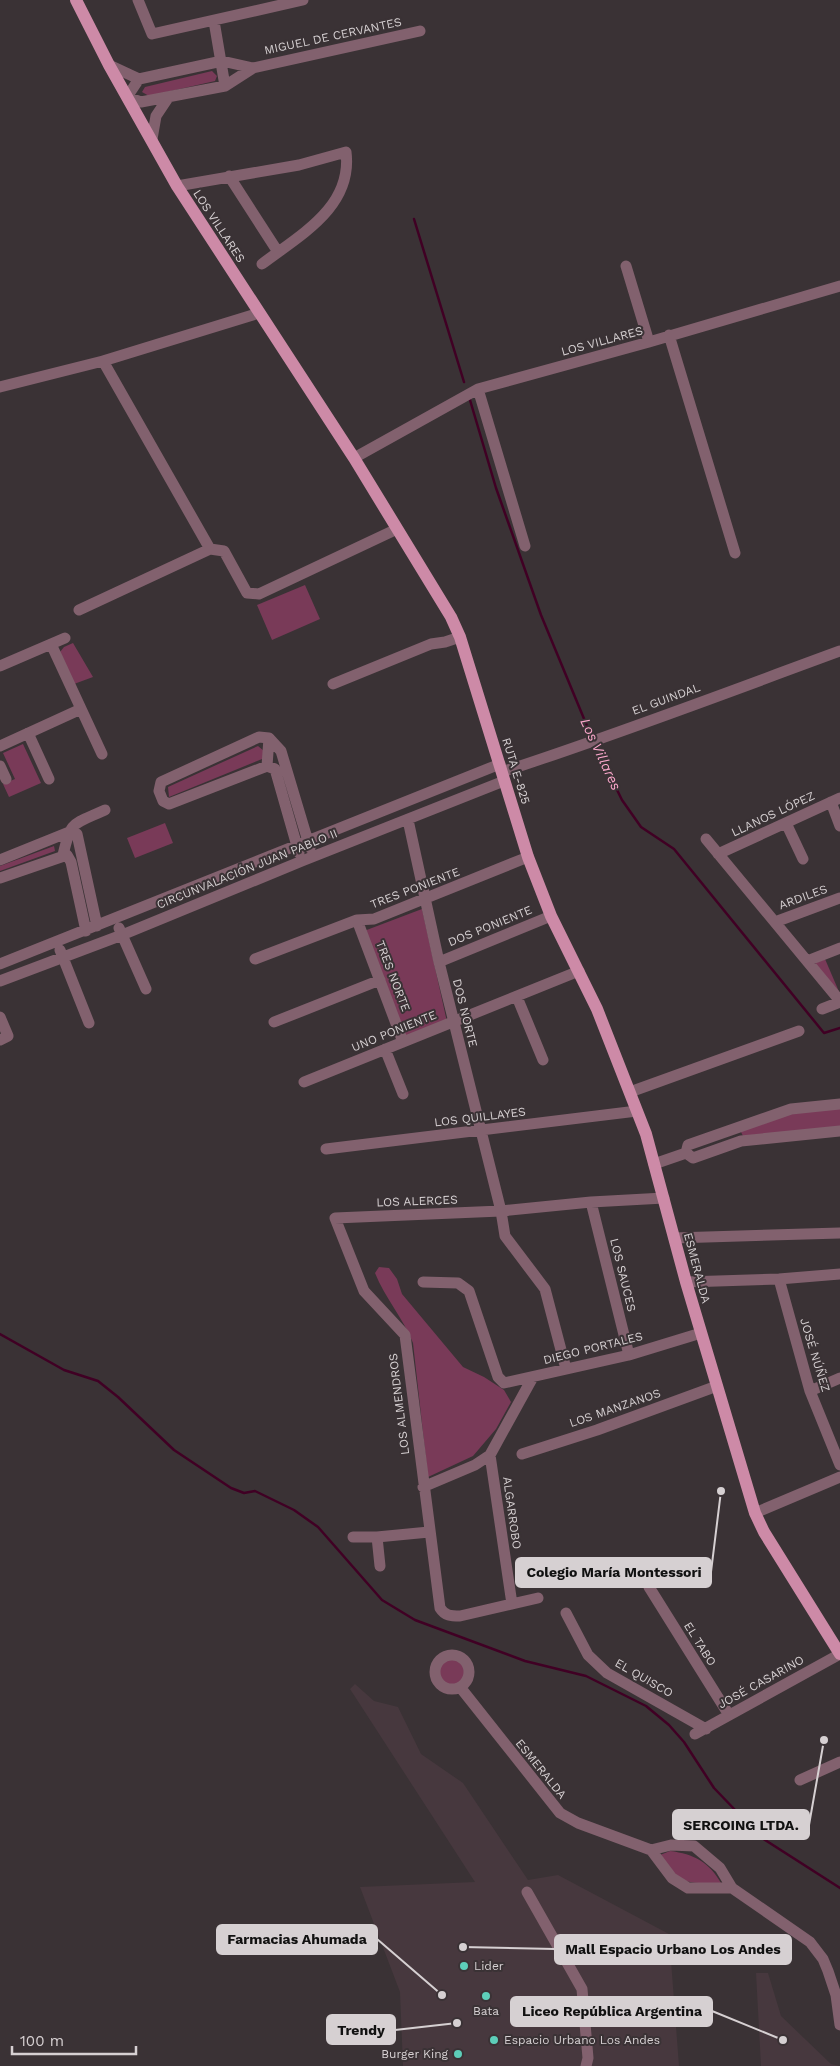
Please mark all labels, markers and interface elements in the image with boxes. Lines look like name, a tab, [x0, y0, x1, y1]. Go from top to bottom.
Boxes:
street label: MIGUEL DE CERVANTES	[263, 15, 403, 57]
street label: LOS VILLARES	[190, 187, 248, 265]
street label: LOS VILLARES	[560, 323, 644, 359]
street label: EL GUINDAL	[630, 680, 702, 718]
water label: Los Villares	[577, 716, 625, 792]
street label: RUTA E-825	[499, 736, 533, 806]
street label: LLANOS LÓPEZ	[729, 789, 817, 839]
street label: CIRCUNVALACIÓN JUAN PABLO II	[155, 826, 339, 912]
street label: TRES PONIENTE	[368, 864, 462, 912]
street label: ARDILES	[777, 882, 829, 912]
street label: DOS PONIENTE	[446, 903, 534, 949]
street label: TRES NORTE	[373, 938, 413, 1014]
street label: DOS NORTE	[450, 977, 480, 1049]
street label: UNO PONIENTE	[349, 1007, 439, 1054]
street label: LOS QUILLAYES	[433, 1104, 527, 1130]
street label: LOS ALERCES	[376, 1193, 458, 1209]
street label: ESMERALDA	[681, 1231, 713, 1305]
street label: LOS SAUCES	[607, 1237, 639, 1313]
street label: JOSÉ NÚÑEZ	[797, 1316, 833, 1394]
street label: DIEGO PORTALES	[542, 1329, 644, 1367]
street label: LOS ALMENDROS	[386, 1352, 412, 1456]
street label: LOS MANZANOS	[568, 1386, 662, 1430]
street label: ALGARROBO	[500, 1476, 524, 1550]
callout: Colegio María Montessori	[516, 1558, 711, 1587]
text: Colegio María Montessori	[526, 1564, 702, 1580]
street label: EL TABO	[681, 1619, 719, 1669]
street label: JOSÉ CASARINO	[716, 1653, 806, 1711]
street label: EL QUISCO	[613, 1656, 675, 1700]
street label: ESMERALDA	[513, 1736, 569, 1802]
callout: SERCOING LTDA.	[673, 1810, 809, 1839]
text: SERCOING LTDA.	[683, 1817, 799, 1833]
callout: Farmacias Ahumada	[217, 1925, 377, 1954]
text: Farmacias Ahumada	[227, 1931, 368, 1947]
callout: Mall Espacio Urbano Los Andes	[555, 1935, 791, 1964]
text: Mall Espacio Urbano Los Andes	[565, 1941, 781, 1957]
place label: Lider	[474, 1959, 504, 1973]
marker: Lider	[458, 1960, 470, 1972]
marker: Bata	[480, 1990, 492, 2002]
callout: Liceo República Argentina	[511, 1997, 712, 2026]
text: Liceo República Argentina	[522, 2003, 703, 2019]
place label: Bata	[473, 2004, 499, 2018]
callout: Trendy	[327, 2015, 395, 2044]
text: Trendy	[337, 2022, 385, 2038]
scale bar	[12, 2024, 136, 2056]
text: 100 m	[20, 2032, 64, 2050]
place label: Espacio Urbano Los Andes	[504, 2033, 660, 2047]
marker: Espacio Urbano Los Andes	[488, 2034, 500, 2046]
place label: Burger King	[381, 2047, 449, 2061]
marker: Burger King	[452, 2048, 464, 2060]

